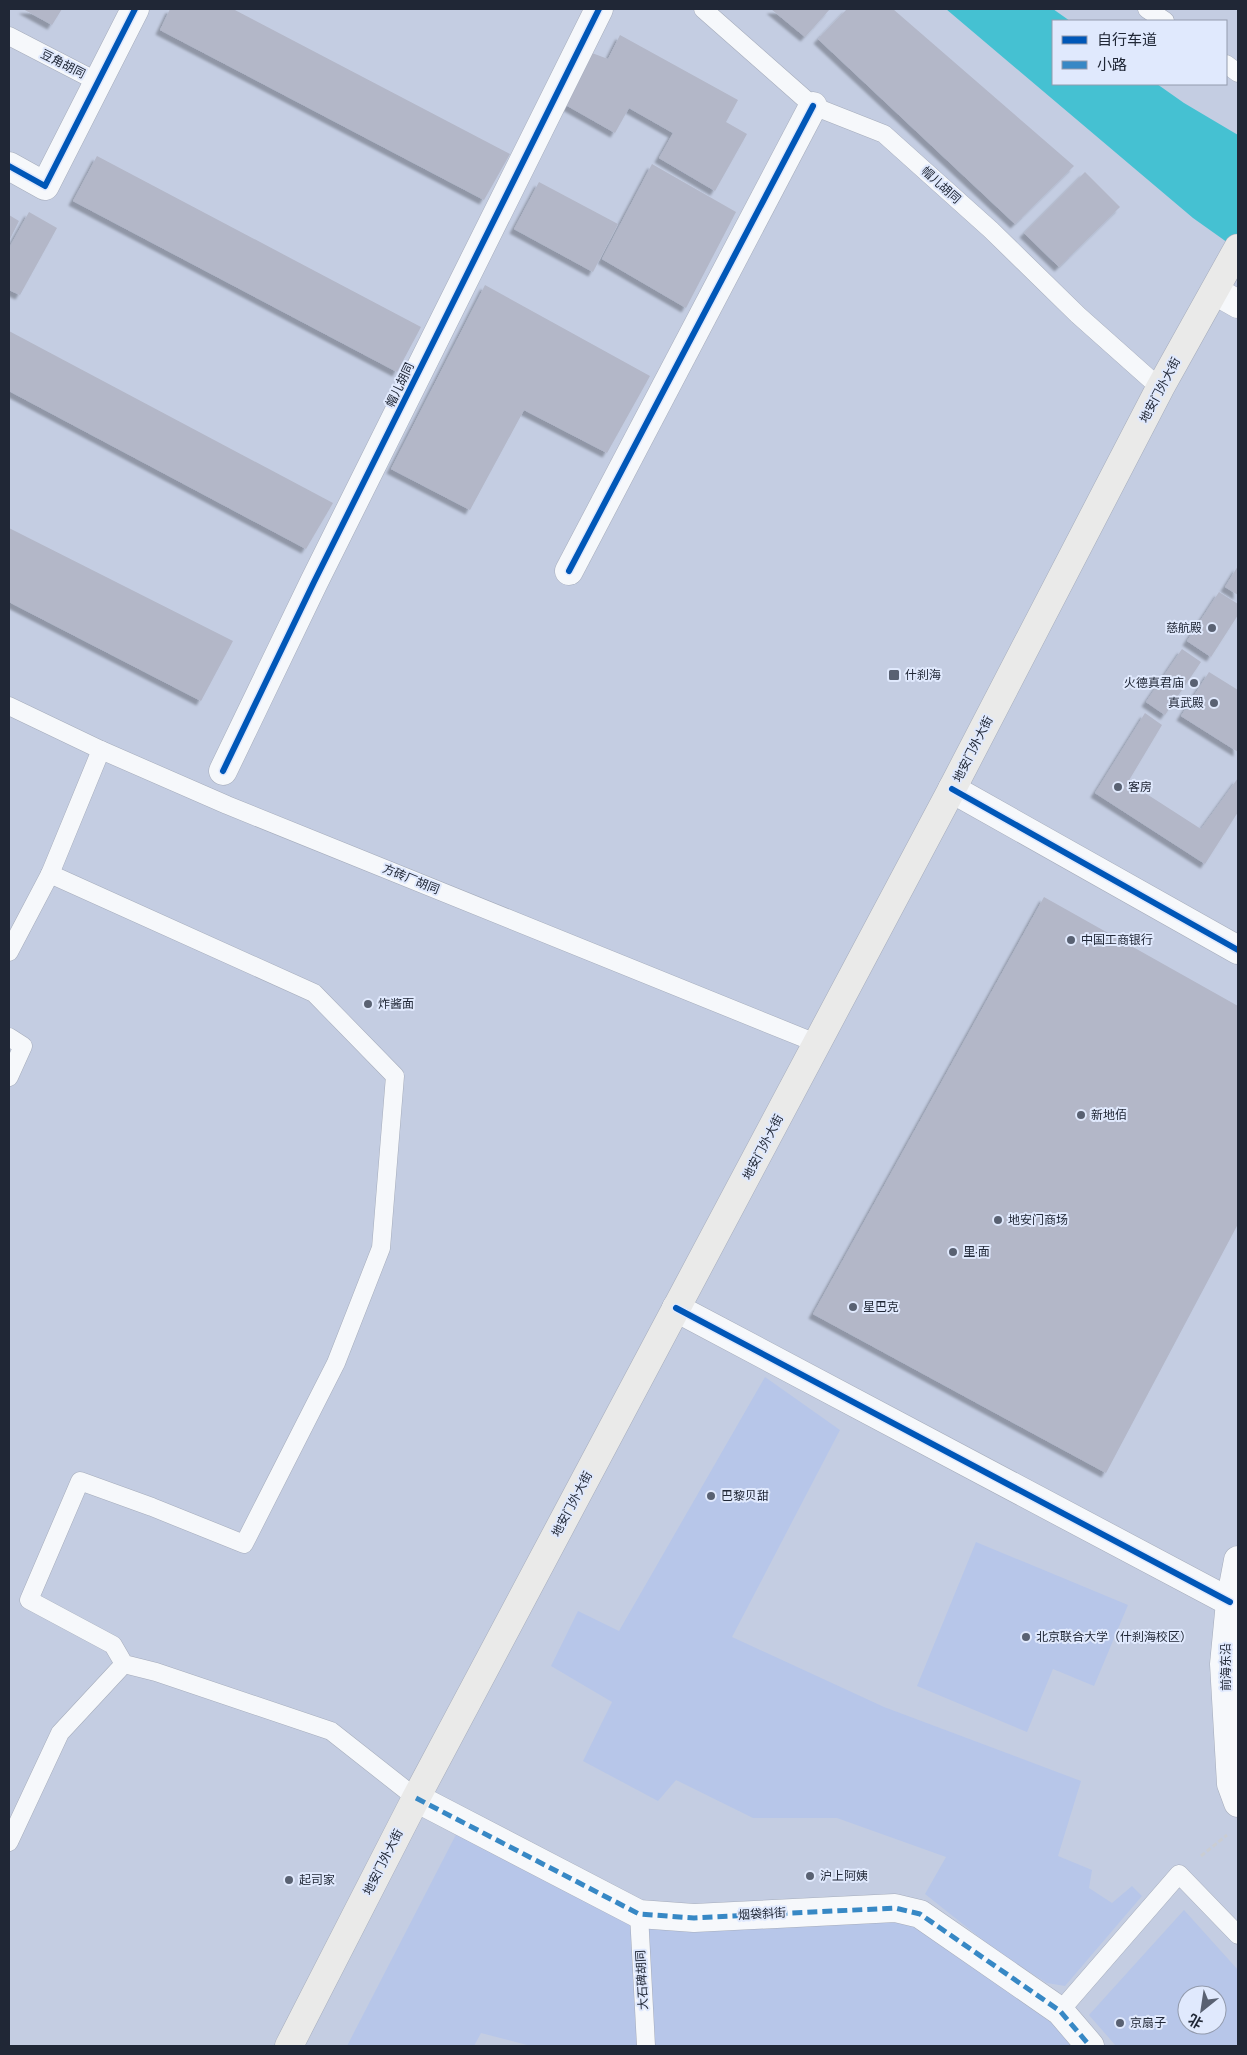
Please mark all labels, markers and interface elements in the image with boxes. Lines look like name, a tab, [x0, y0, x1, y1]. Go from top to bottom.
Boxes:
legend	[1052, 20, 1227, 85]
text: 自行车道	[1097, 30, 1157, 49]
street label: 豆角胡同	[38, 46, 88, 81]
text: 小路	[1097, 55, 1127, 74]
street label: 帽儿胡同	[918, 163, 964, 206]
street label: 地安门外大街	[1136, 354, 1183, 425]
street label: 帽儿胡同	[382, 360, 417, 410]
place label: 慈航殿	[1166, 620, 1202, 635]
marker: 慈航殿	[1206, 622, 1218, 634]
place label: 什刹海	[905, 667, 941, 682]
marker: 什刹海	[887, 668, 901, 682]
place label: 火德真君庙	[1124, 675, 1184, 690]
marker: 火德真君庙	[1188, 677, 1200, 689]
place label: 真武殿	[1168, 695, 1204, 710]
marker: 真武殿	[1208, 697, 1220, 709]
street label: 地安门外大街	[950, 713, 996, 784]
place label: 客房	[1128, 779, 1152, 794]
marker: 客房	[1112, 781, 1124, 793]
street label: 方砖厂胡同	[381, 860, 442, 897]
place label: 中国工商银行	[1081, 932, 1153, 947]
marker: 中国工商银行	[1065, 934, 1077, 946]
place label: 炸酱面	[378, 996, 414, 1011]
marker: 炸酱面	[362, 998, 374, 1010]
place label: 新地佰	[1091, 1107, 1127, 1122]
marker: 新地佰	[1075, 1109, 1087, 1121]
street label: 地安门外大街	[739, 1111, 786, 1182]
place label: 地安门商场	[1008, 1212, 1068, 1227]
marker: 地安门商场	[992, 1214, 1004, 1226]
place label: 里·面	[963, 1244, 990, 1259]
marker: 里·面	[947, 1246, 959, 1258]
place label: 星巴克	[863, 1299, 899, 1314]
marker: 星巴克	[847, 1301, 859, 1313]
street label: 地安门外大街	[548, 1468, 595, 1539]
place label: 巴黎贝甜	[721, 1488, 769, 1503]
marker: 巴黎贝甜	[705, 1490, 717, 1502]
place label: 北京联合大学（什刹海校区）	[1036, 1629, 1192, 1644]
marker: 北京联合大学（什刹海校区）	[1020, 1631, 1032, 1643]
street label: 前海东沿	[1218, 1643, 1233, 1691]
street label: 地安门外大街	[360, 1826, 406, 1897]
place label: 沪上阿姨	[820, 1868, 868, 1883]
marker: 沪上阿姨	[804, 1870, 816, 1882]
place label: 起司家	[299, 1872, 335, 1887]
marker: 起司家	[283, 1874, 295, 1886]
street label: 烟袋斜街	[738, 1905, 786, 1922]
street label: 大石碑胡同	[632, 1950, 651, 2010]
north arrow	[1177, 1985, 1227, 2035]
text: 北	[1185, 2010, 1206, 2033]
place label: 京扇子	[1130, 2015, 1166, 2030]
marker: 京扇子	[1114, 2017, 1126, 2029]

